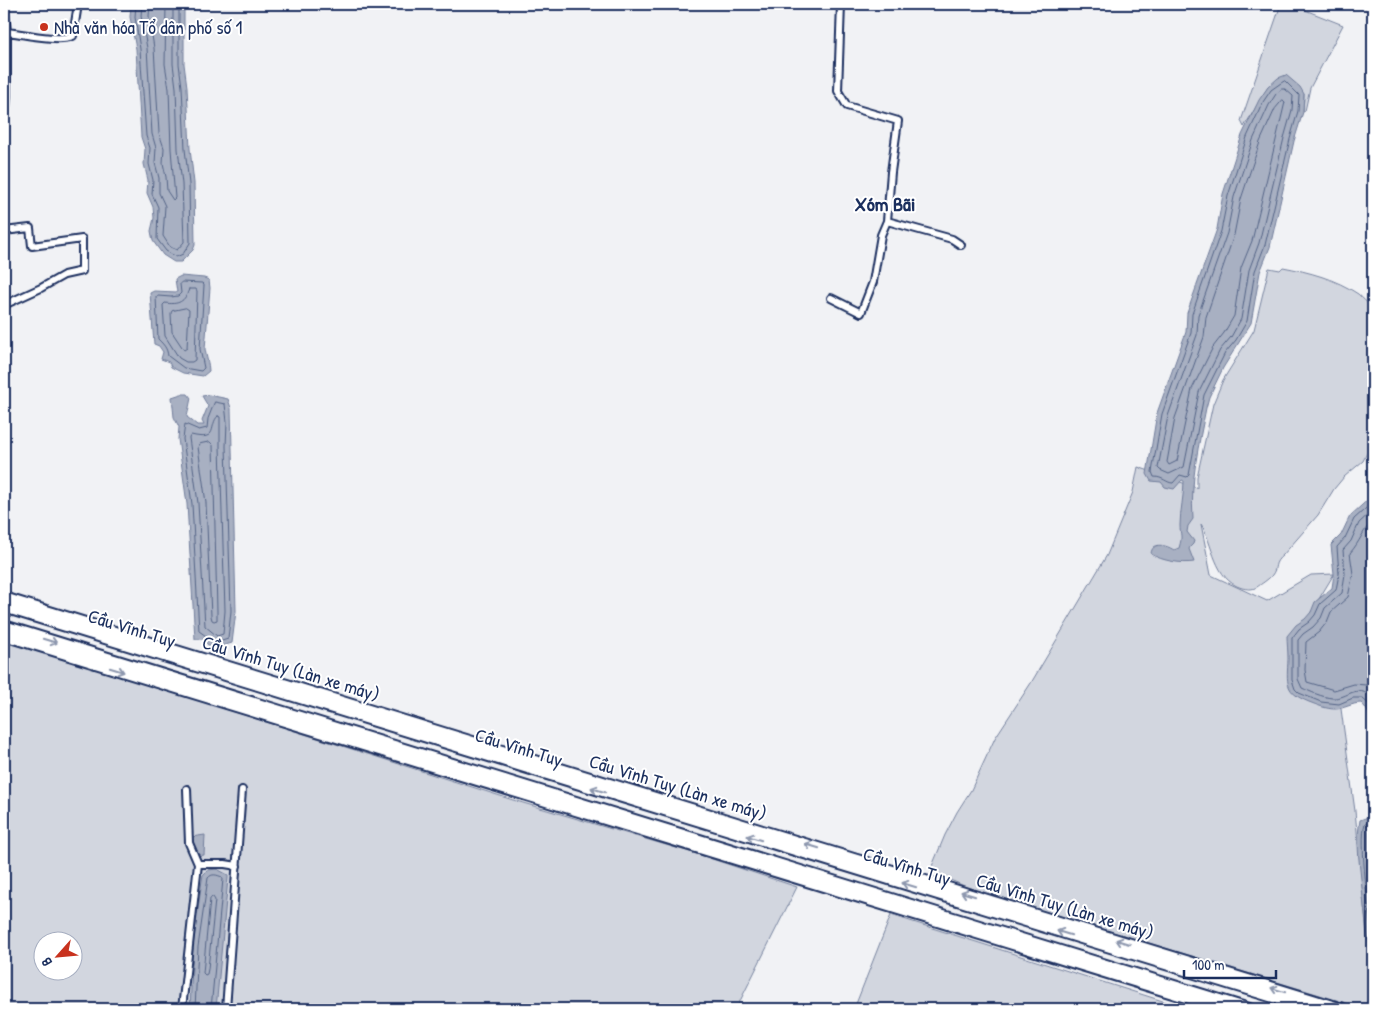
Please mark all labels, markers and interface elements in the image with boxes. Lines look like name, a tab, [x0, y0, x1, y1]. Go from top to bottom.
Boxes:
place label: Nhà văn hóa Tổ dân phố số 1	[54, 14, 243, 40]
marker: Nhà văn hóa Tổ dân phố số 1	[38, 21, 50, 33]
district label: Xóm Bãi	[855, 190, 915, 217]
street label: Cầu Vĩnh Tuy	[85, 602, 179, 654]
street label: Cầu Vĩnh Tuy (Làn xe máy)	[199, 629, 383, 707]
one-way arrow	[42, 636, 58, 646]
one-way arrow	[109, 666, 125, 676]
street label: Cầu Vĩnh Tuy	[472, 721, 566, 773]
street label: Cầu Vĩnh Tuy (Làn xe máy)	[586, 748, 770, 826]
one-way arrow	[591, 784, 607, 794]
one-way arrow	[746, 832, 762, 842]
street label: Cầu Vĩnh Tuy	[860, 840, 954, 892]
one-way arrow	[805, 841, 821, 851]
street label: Cầu Vĩnh Tuy (Làn xe máy)	[973, 867, 1157, 945]
one-way arrow	[901, 880, 917, 890]
one-way arrow	[960, 889, 976, 899]
one-way arrow	[1057, 928, 1073, 938]
north arrow	[32, 930, 82, 980]
one-way arrow	[1116, 937, 1131, 946]
scale bar	[1184, 948, 1277, 980]
text: 100 m	[1192, 954, 1225, 975]
text: B	[36, 955, 56, 970]
one-way arrow	[1271, 984, 1287, 994]

